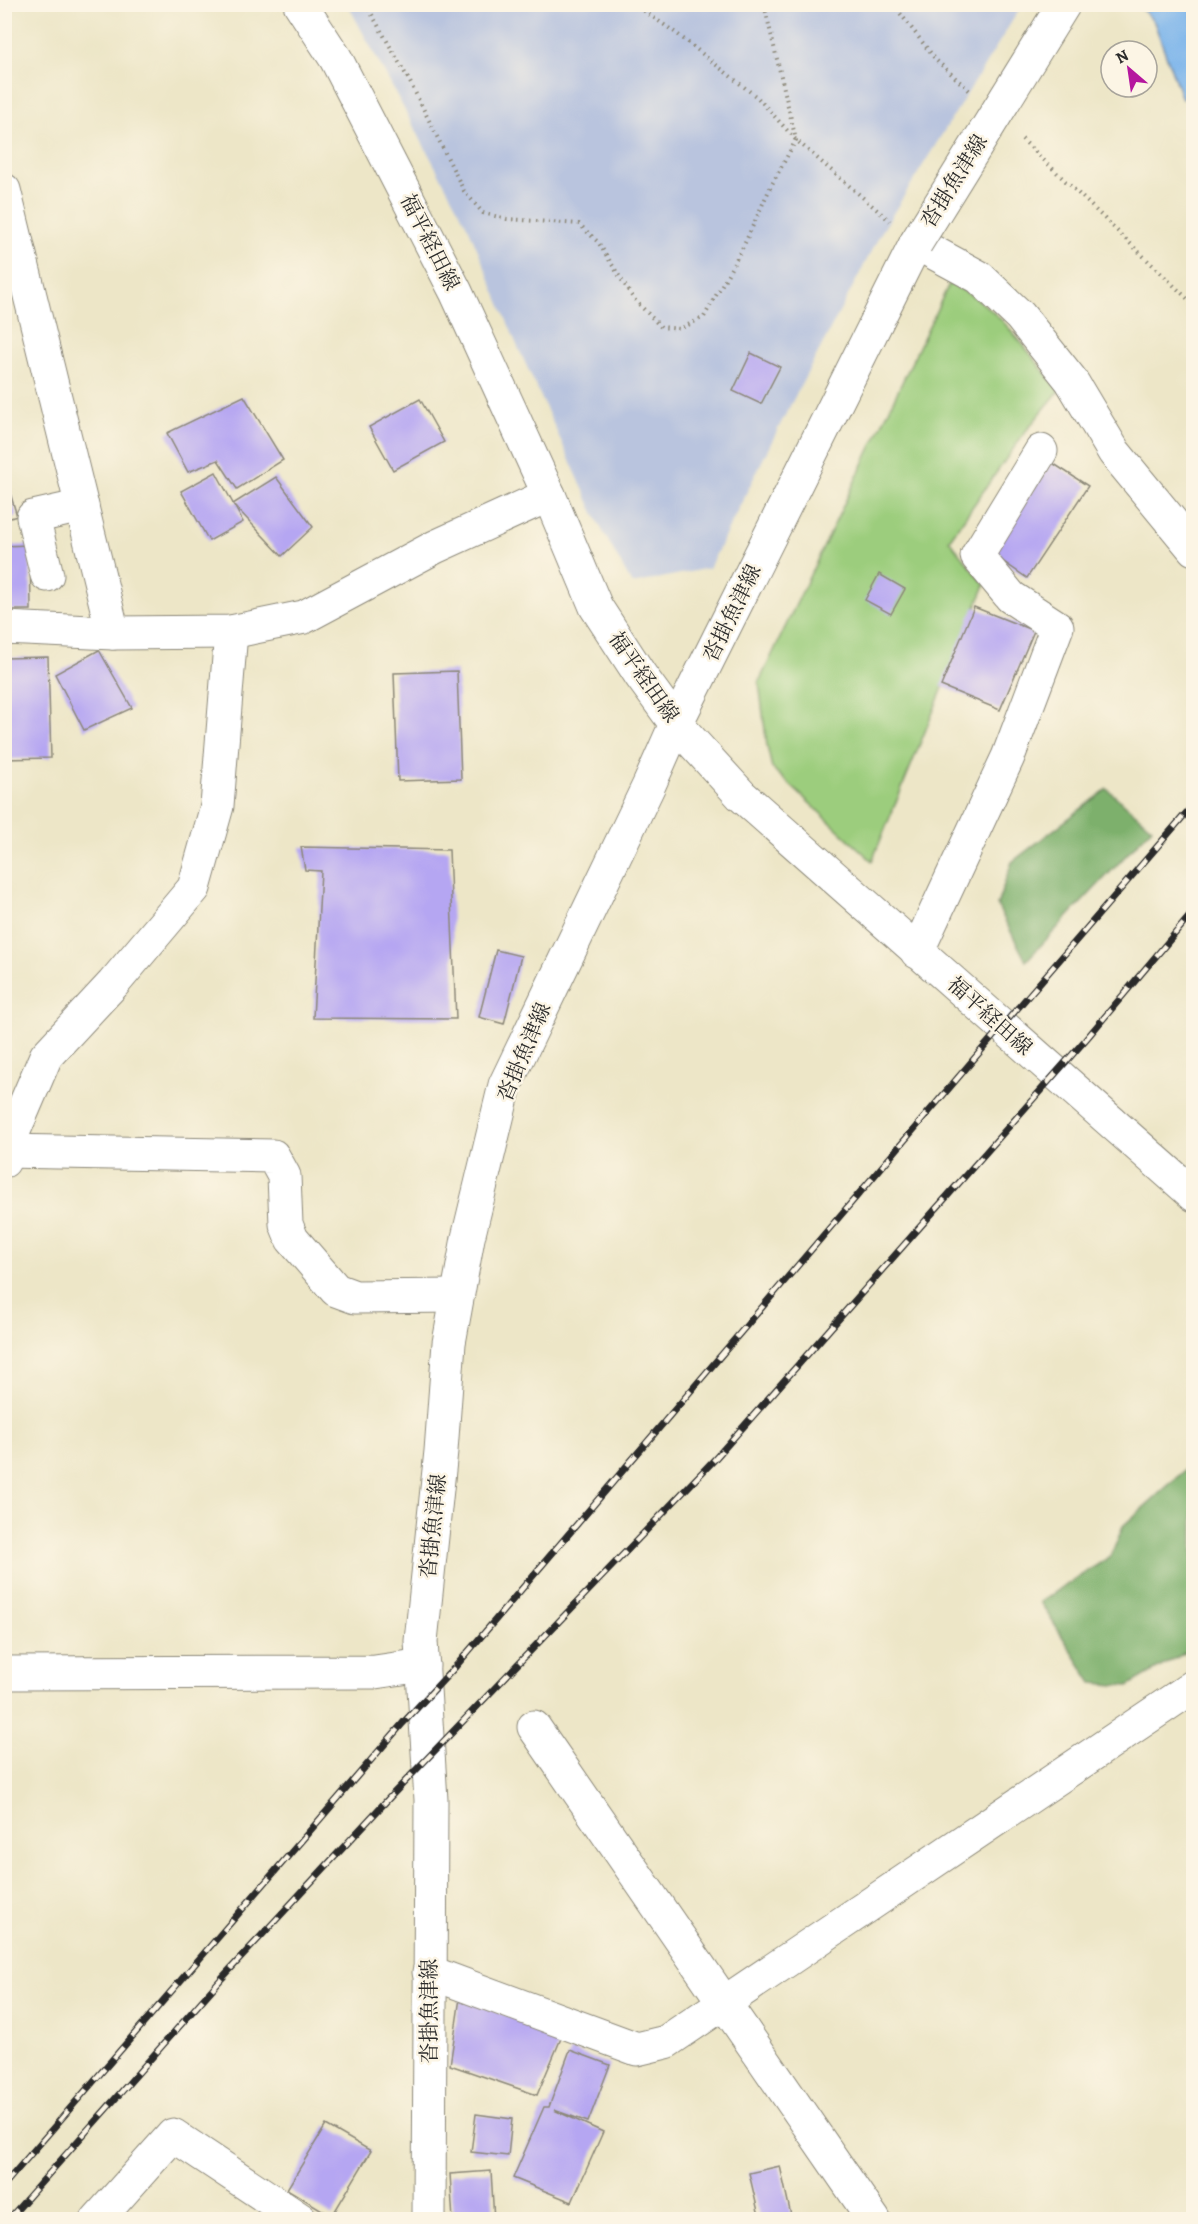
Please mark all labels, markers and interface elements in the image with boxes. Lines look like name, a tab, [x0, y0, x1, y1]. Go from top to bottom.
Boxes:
north arrow	[1099, 39, 1159, 99]
text: N	[1112, 44, 1133, 69]
street label: 沓掛魚津線	[914, 129, 994, 233]
street label: 福平経田線	[394, 189, 466, 295]
street label: 沓掛魚津線	[696, 560, 768, 666]
street label: 福平経田線	[602, 626, 686, 728]
street label: 福平経田線	[942, 970, 1038, 1062]
street label: 沓掛魚津線	[491, 998, 557, 1106]
street label: 沓掛魚津線	[414, 1472, 452, 1580]
street label: 沓掛魚津線	[415, 1959, 443, 2064]

